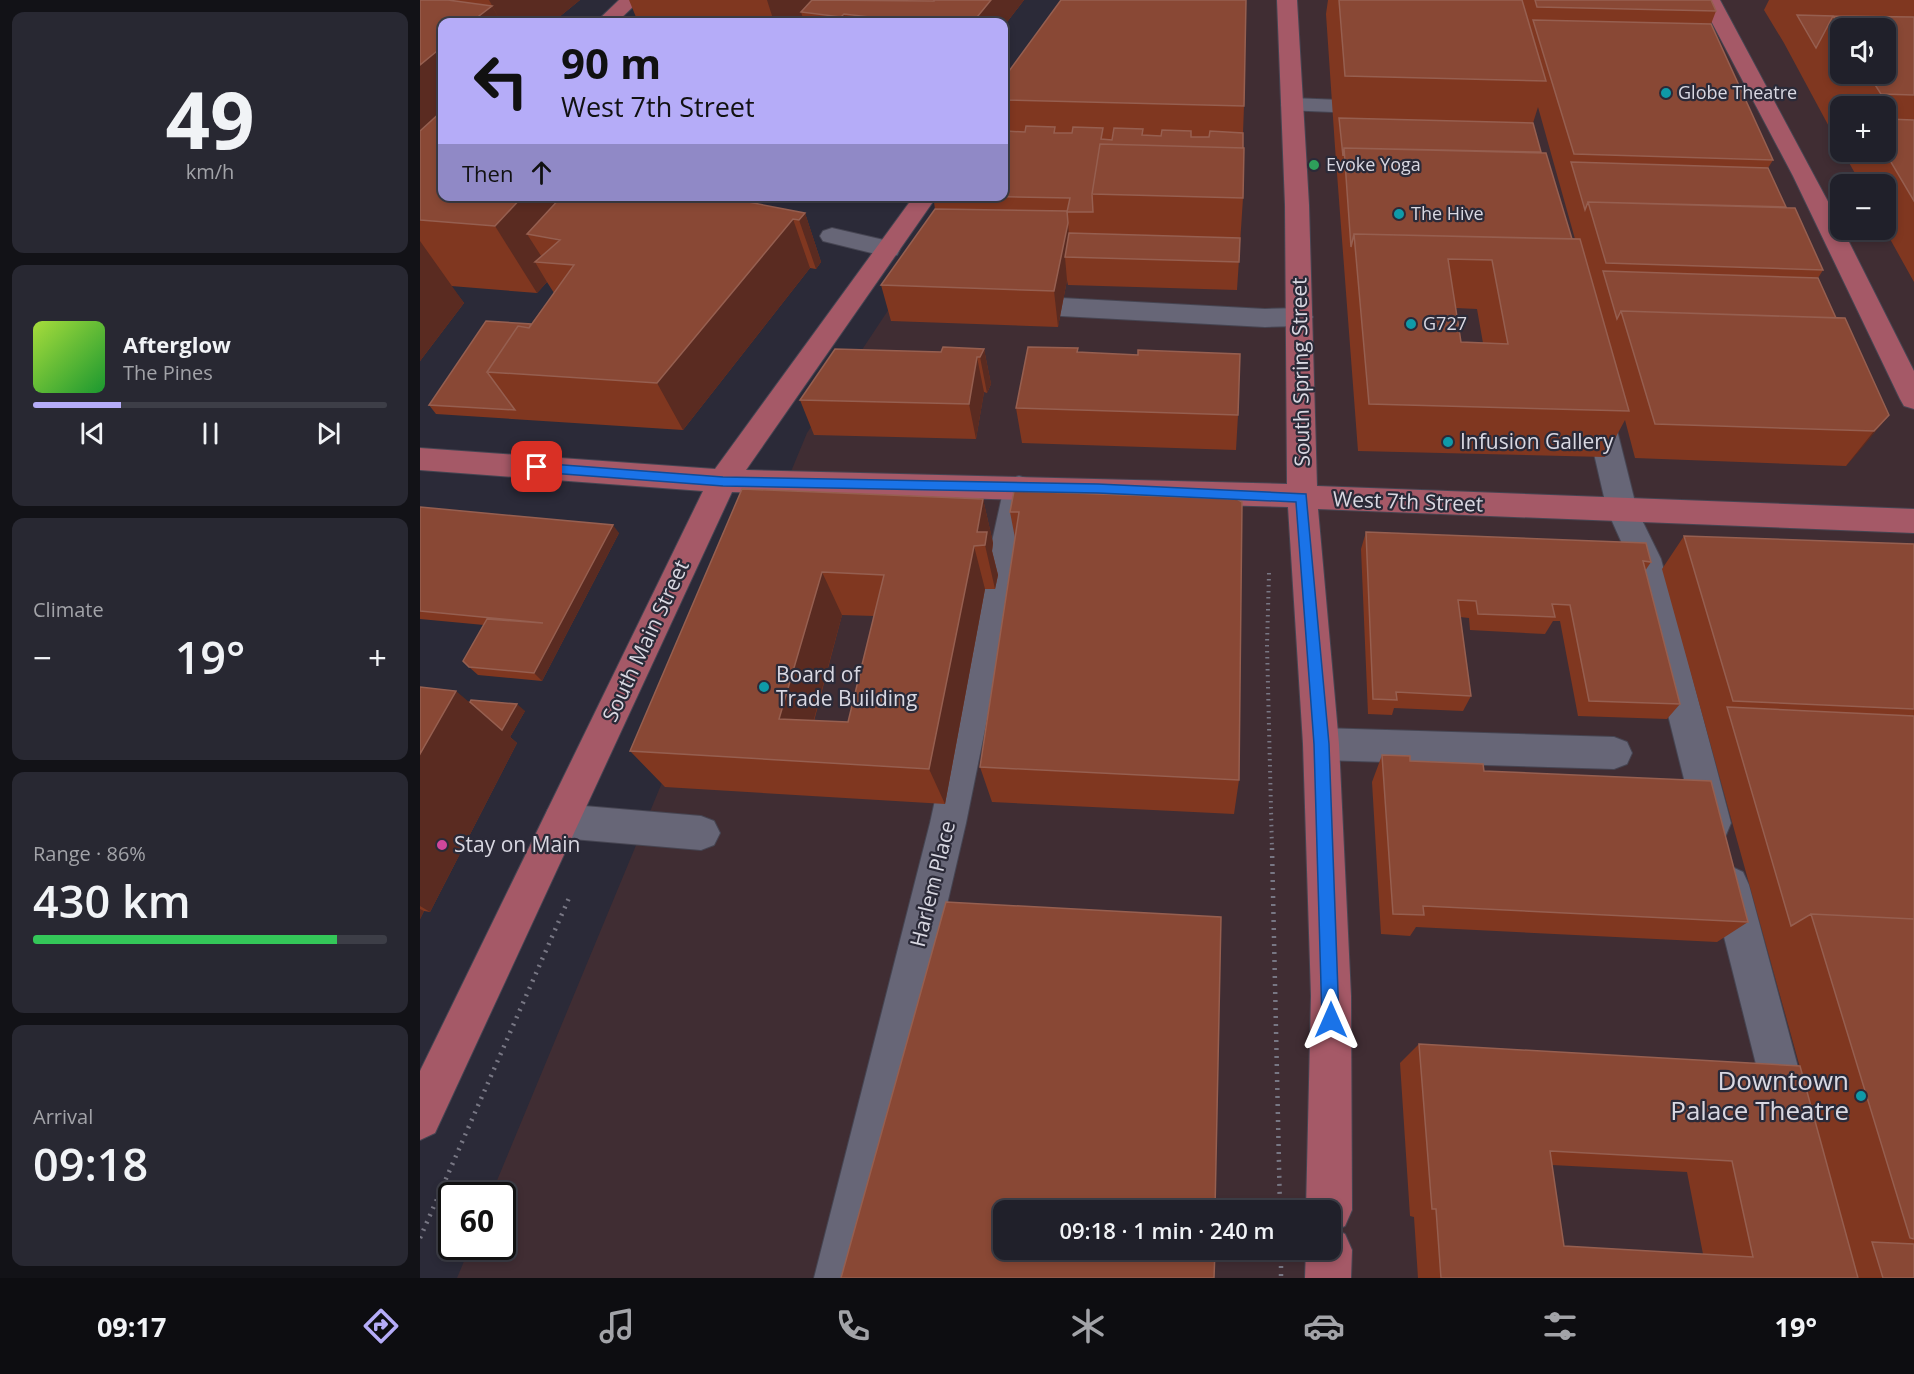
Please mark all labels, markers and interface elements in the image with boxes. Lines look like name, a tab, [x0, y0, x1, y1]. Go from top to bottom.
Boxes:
map controls	[1830, 18, 1896, 240]
button: sound	[1830, 18, 1896, 84]
text: 90 m	[561, 34, 661, 91]
icon: left	[462, 42, 540, 120]
text: 49	[165, 66, 255, 172]
place label: Globe Theatre	[1678, 80, 1797, 104]
marker: Globe Theatre	[1659, 86, 1673, 100]
text: West 7th Street	[561, 88, 755, 125]
button: +	[1830, 96, 1896, 162]
place label: Evoke Yoga	[1326, 152, 1421, 176]
icon: ahead	[525, 156, 558, 189]
text: km/h	[186, 158, 234, 185]
text: Then	[462, 158, 513, 188]
marker: Evoke Yoga	[1307, 158, 1321, 172]
button: −	[1830, 174, 1896, 240]
place label: The Hive	[1411, 201, 1484, 225]
marker: The Hive	[1392, 207, 1406, 221]
street label: South Spring Street	[1284, 277, 1316, 467]
place label: G727	[1423, 311, 1467, 335]
marker: G727	[1404, 317, 1418, 331]
text: Afterglow	[123, 329, 231, 359]
text: The Pines	[123, 359, 213, 386]
icon: previous	[76, 417, 109, 450]
icon: pause	[194, 417, 227, 450]
icon: next	[312, 417, 345, 450]
place label: Infusion Gallery	[1460, 427, 1614, 455]
marker: Infusion Gallery	[1441, 435, 1455, 449]
pin	[511, 441, 562, 492]
icon: arrive	[520, 450, 553, 483]
street label: West 7th Street	[1332, 484, 1484, 518]
street label: South Main Street	[595, 555, 695, 726]
text: Climate	[33, 596, 104, 623]
text: 19°	[175, 626, 245, 687]
text: −	[33, 635, 52, 680]
text: +	[368, 635, 387, 680]
place label: Board of Trade Building	[776, 660, 917, 712]
marker: Board of Trade Building	[757, 680, 771, 694]
street label: Harlem Place	[903, 818, 961, 950]
place label: Stay on Main	[454, 830, 580, 858]
marker: Stay on Main	[435, 838, 449, 852]
text: Range · 86%	[33, 840, 146, 867]
text: 430 km	[33, 870, 191, 931]
position arrow	[1299, 988, 1363, 1052]
place label: Downtown Palace Theatre	[1670, 1062, 1849, 1128]
marker: Downtown Palace Theatre	[1854, 1089, 1868, 1103]
text: Arrival	[33, 1103, 93, 1130]
text: 09:18	[33, 1133, 148, 1194]
speed limit sign: 60	[438, 1182, 516, 1260]
text: 09:18 · 1 min · 240 m	[1059, 1215, 1275, 1245]
icon: directions	[360, 1305, 402, 1347]
icon: music	[596, 1305, 638, 1347]
icon: phone	[832, 1305, 874, 1347]
icon: climate	[1067, 1305, 1109, 1347]
icon: car	[1303, 1305, 1345, 1347]
icon: filters	[1539, 1305, 1581, 1347]
text: 09:17	[97, 1308, 166, 1345]
text: 19°	[1775, 1308, 1817, 1345]

